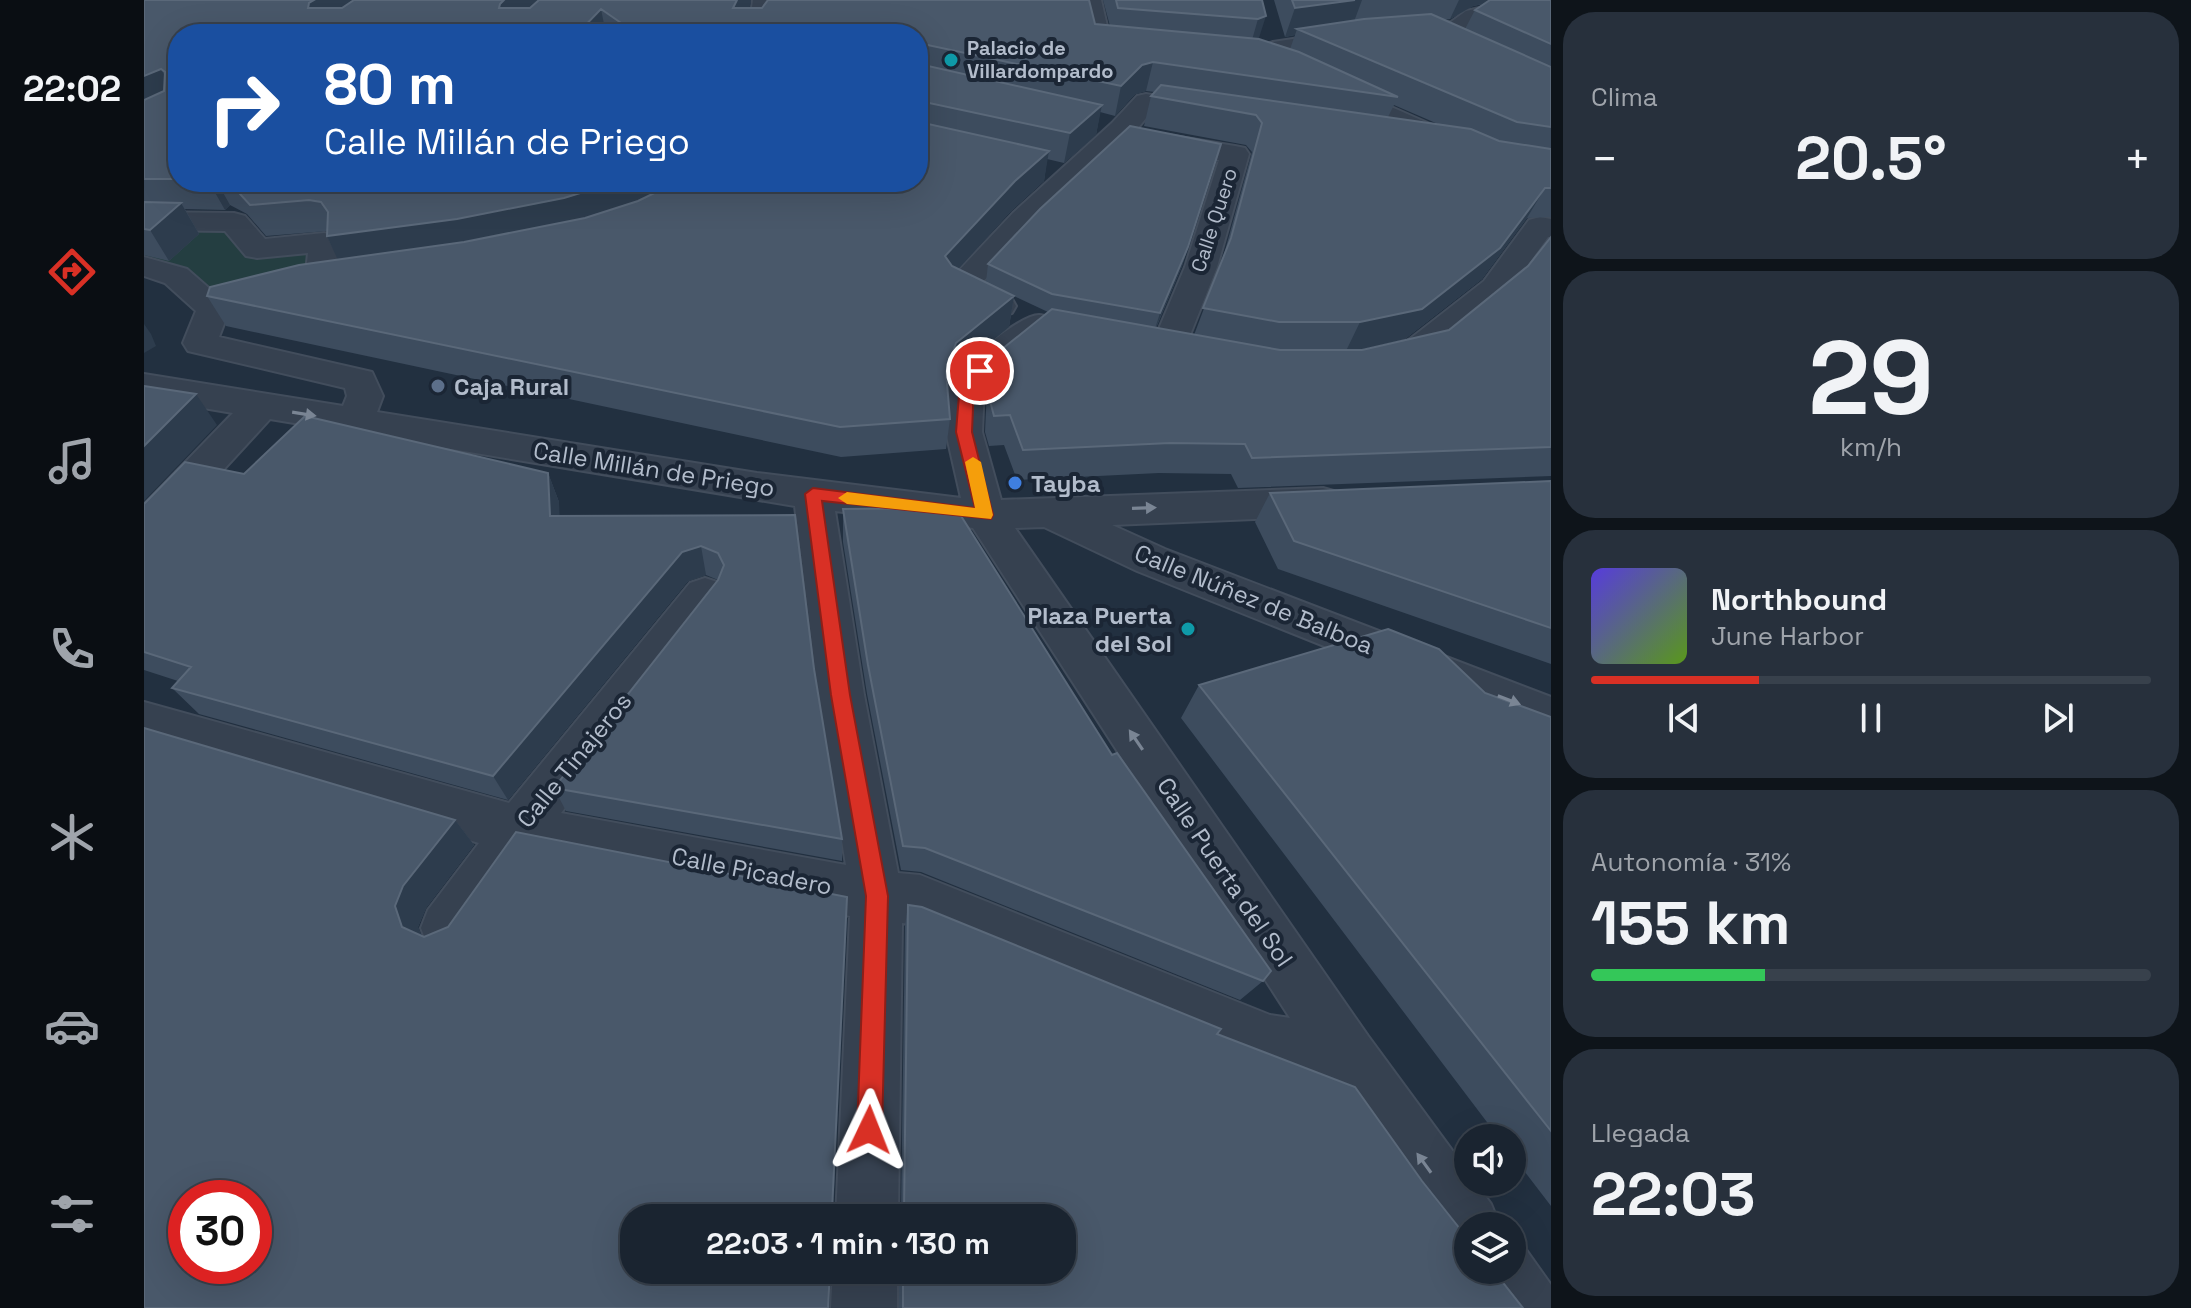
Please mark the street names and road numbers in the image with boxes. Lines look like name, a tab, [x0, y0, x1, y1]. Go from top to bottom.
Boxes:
street label: Calle Quero	[1185, 165, 1243, 275]
street label: Calle Millán de Priego	[531, 435, 777, 503]
street label: Calle Núñez de Balboa	[1130, 537, 1378, 661]
street label: Calle Tinajeros	[510, 686, 638, 834]
street label: Calle Puerta del Sol	[1150, 771, 1300, 973]
street label: Calle Picadero	[669, 840, 835, 902]

